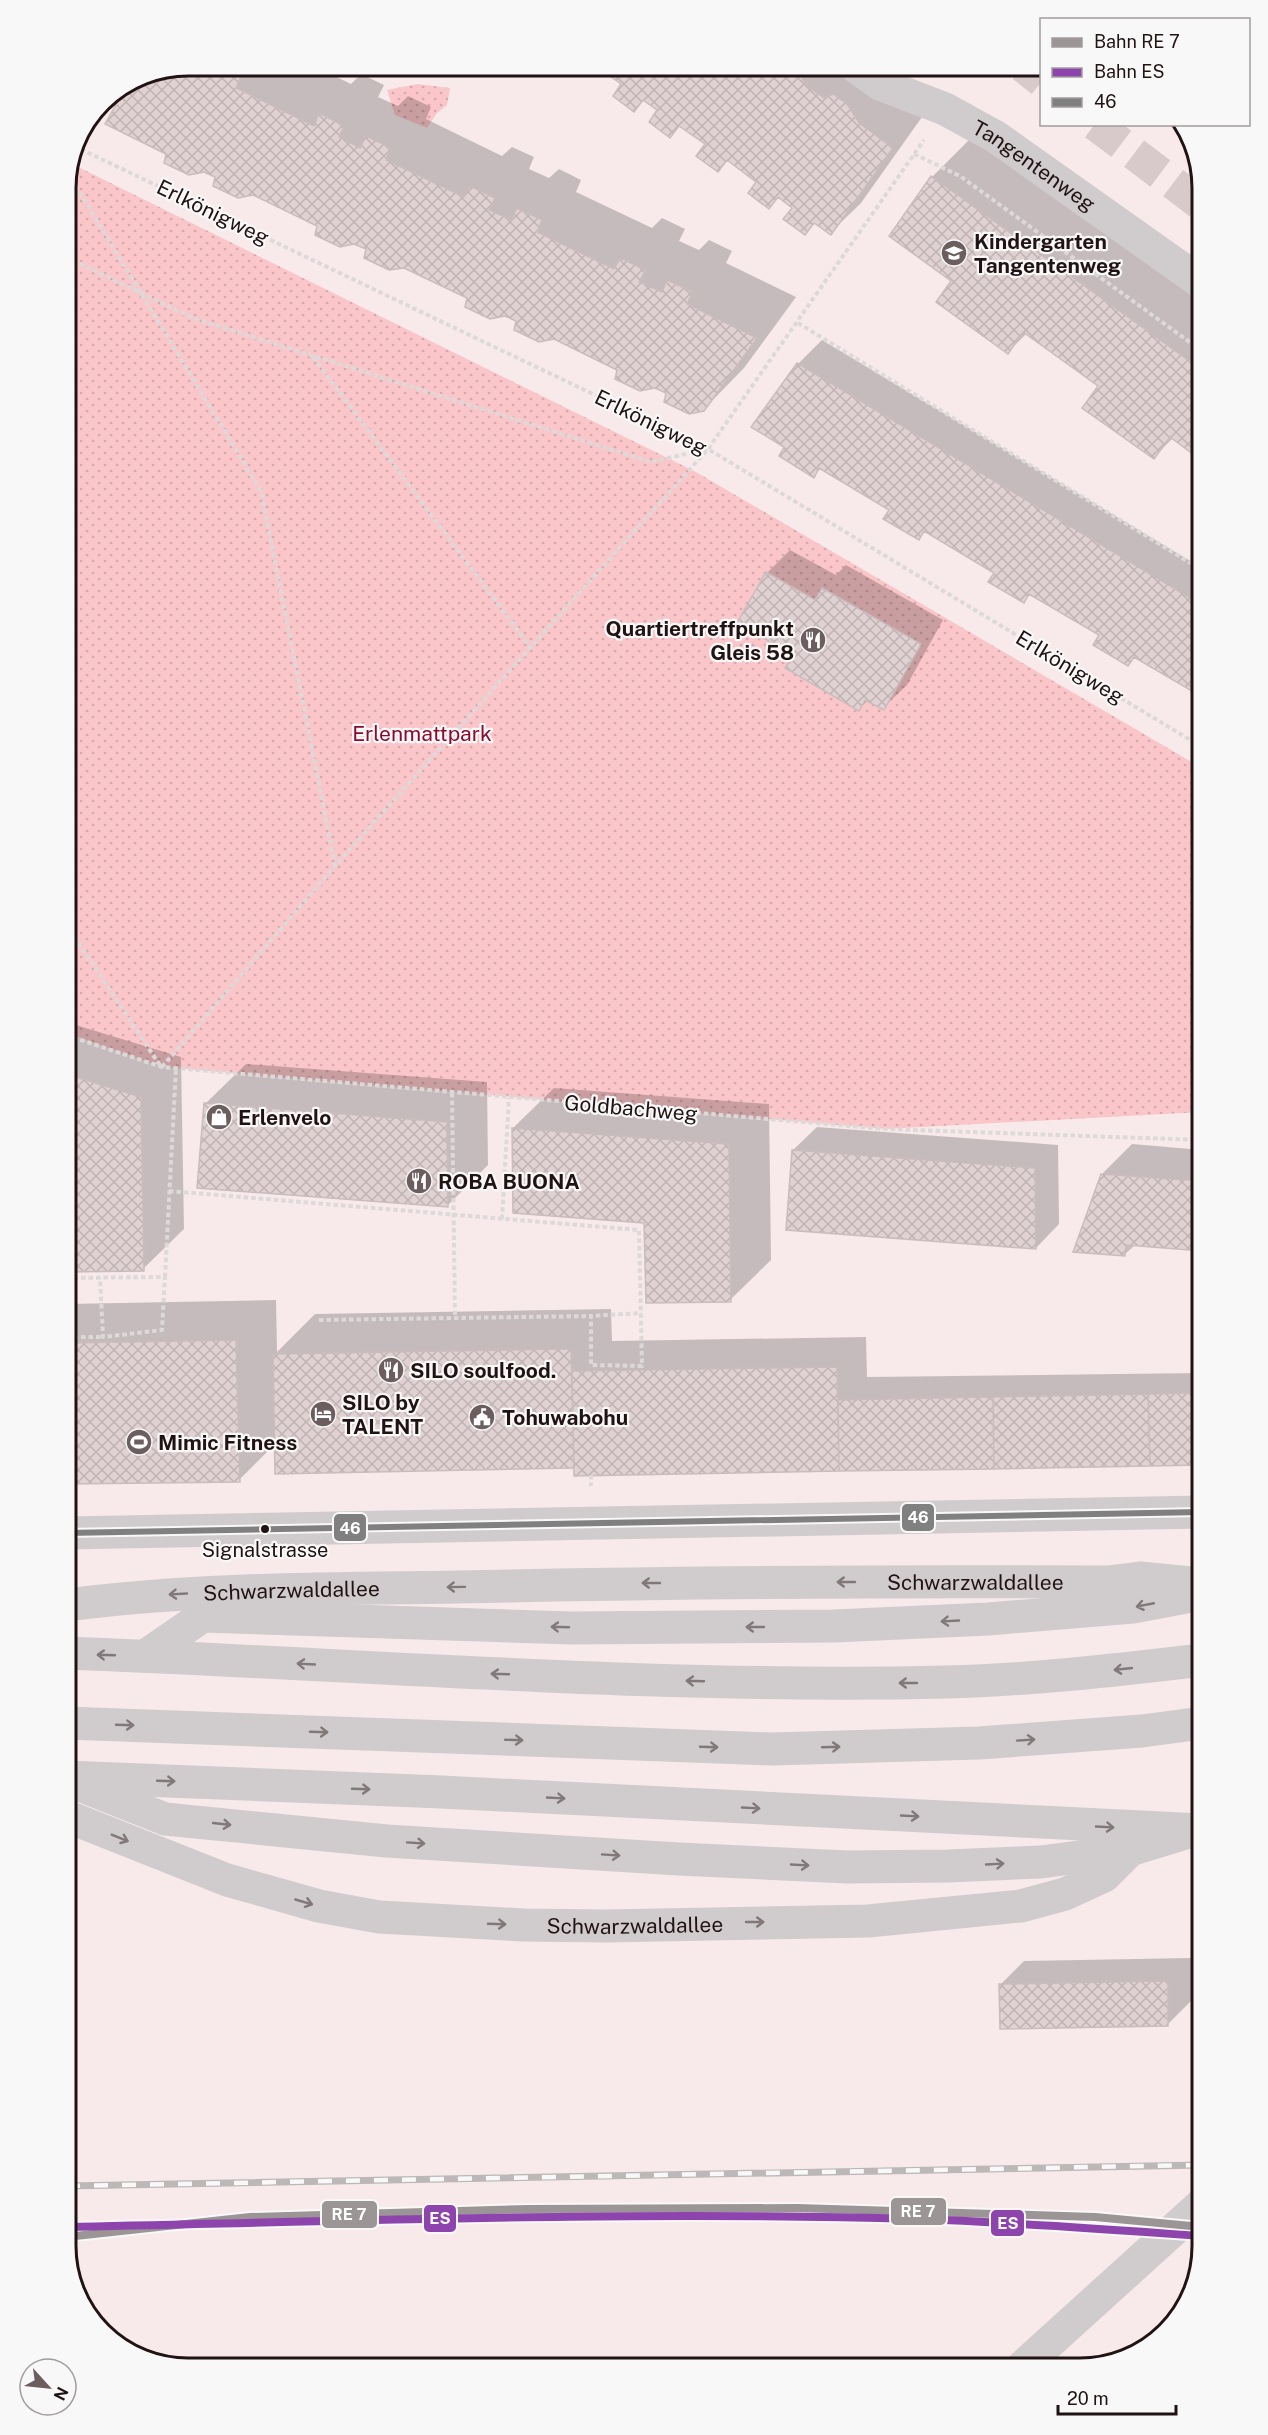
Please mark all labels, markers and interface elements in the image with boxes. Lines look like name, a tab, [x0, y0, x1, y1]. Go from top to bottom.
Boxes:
legend	[1040, 18, 1250, 126]
text: Bahn RE 7	[1094, 31, 1180, 52]
text: Bahn ES	[1094, 61, 1164, 82]
text: 46	[1094, 91, 1117, 112]
street label: Tangentenweg	[968, 114, 1101, 216]
street label: Erlkönigweg	[153, 174, 273, 250]
place label: Kindergarten Tangentenweg	[974, 229, 1121, 278]
school or university icon: Kindergarten Tangentenweg	[939, 238, 969, 268]
street label: Erlkönigweg	[591, 384, 711, 460]
place label: Quartiertreffpunkt Gleis 58	[606, 616, 794, 665]
restaurant icon: Quartiertreffpunkt Gleis 58	[798, 625, 828, 655]
street label: Erlkönigweg	[1011, 625, 1129, 709]
park label: Erlenmattpark	[352, 721, 492, 746]
street label: Goldbachweg	[563, 1090, 699, 1126]
shop icon: Erlenvelo	[204, 1102, 234, 1132]
place label: Erlenvelo	[238, 1105, 331, 1130]
restaurant icon: ROBA BUONA	[404, 1166, 434, 1196]
place label: ROBA BUONA	[438, 1169, 580, 1194]
restaurant icon: SILO soulfood.	[376, 1355, 406, 1385]
place label: SILO soulfood.	[410, 1358, 556, 1383]
place label: SILO by TALENT	[342, 1390, 423, 1439]
hotel icon: SILO by TALENT	[308, 1399, 338, 1429]
public building icon: Tohuwabohu	[467, 1402, 497, 1432]
place label: Tohuwabohu	[502, 1405, 628, 1430]
sports icon: Mimic Fitness	[124, 1427, 154, 1457]
place label: Mimic Fitness	[158, 1430, 297, 1455]
line badge: 46	[901, 1503, 935, 1532]
text: 46	[907, 1508, 929, 1527]
line badge: 46	[333, 1513, 367, 1542]
text: 46	[339, 1519, 361, 1538]
marker: Signalstrasse	[259, 1523, 271, 1535]
place label: Signalstrasse	[202, 1538, 328, 1562]
street label: Schwarzwaldallee	[887, 1569, 1064, 1594]
street label: Schwarzwaldallee	[202, 1576, 380, 1605]
one-way arrow	[837, 1576, 857, 1588]
one-way arrow	[642, 1577, 662, 1589]
one-way arrow	[447, 1581, 467, 1593]
one-way arrow	[168, 1589, 188, 1600]
one-way arrow	[1135, 1600, 1155, 1611]
one-way arrow	[941, 1615, 961, 1626]
one-way arrow	[746, 1621, 766, 1633]
one-way arrow	[551, 1622, 571, 1633]
one-way arrow	[96, 1649, 116, 1660]
one-way arrow	[296, 1659, 316, 1670]
one-way arrow	[1114, 1664, 1134, 1675]
one-way arrow	[491, 1668, 511, 1679]
one-way arrow	[686, 1675, 706, 1686]
one-way arrow	[898, 1677, 918, 1689]
one-way arrow	[114, 1720, 134, 1731]
one-way arrow	[309, 1727, 329, 1738]
one-way arrow	[504, 1734, 524, 1745]
one-way arrow	[1015, 1734, 1035, 1745]
one-way arrow	[699, 1741, 719, 1752]
one-way arrow	[821, 1742, 841, 1753]
one-way arrow	[156, 1775, 176, 1787]
one-way arrow	[351, 1783, 371, 1795]
one-way arrow	[546, 1793, 566, 1804]
one-way arrow	[740, 1803, 760, 1814]
one-way arrow	[899, 1811, 919, 1822]
one-way arrow	[212, 1819, 231, 1830]
one-way arrow	[1094, 1821, 1114, 1832]
one-way arrow	[111, 1833, 129, 1844]
one-way arrow	[406, 1838, 426, 1849]
one-way arrow	[600, 1850, 620, 1861]
one-way arrow	[984, 1858, 1004, 1869]
one-way arrow	[790, 1859, 810, 1870]
one-way arrow	[294, 1897, 313, 1908]
street label: Schwarzwaldallee	[546, 1911, 723, 1939]
one-way arrow	[745, 1916, 765, 1928]
one-way arrow	[487, 1919, 507, 1930]
line badge: RE 7	[890, 2197, 947, 2226]
line badge: RE 7	[321, 2200, 378, 2229]
text: RE 7	[901, 2202, 935, 2221]
line badge: ES	[423, 2204, 457, 2233]
text: RE 7	[332, 2205, 366, 2224]
text: ES	[429, 2209, 451, 2228]
line badge: ES	[990, 2209, 1025, 2237]
text: ES	[997, 2214, 1019, 2233]
north arrow	[18, 2357, 78, 2417]
scale bar	[1058, 2378, 1176, 2416]
text: N	[50, 2384, 72, 2403]
text: 20 m	[1067, 2388, 1109, 2409]

